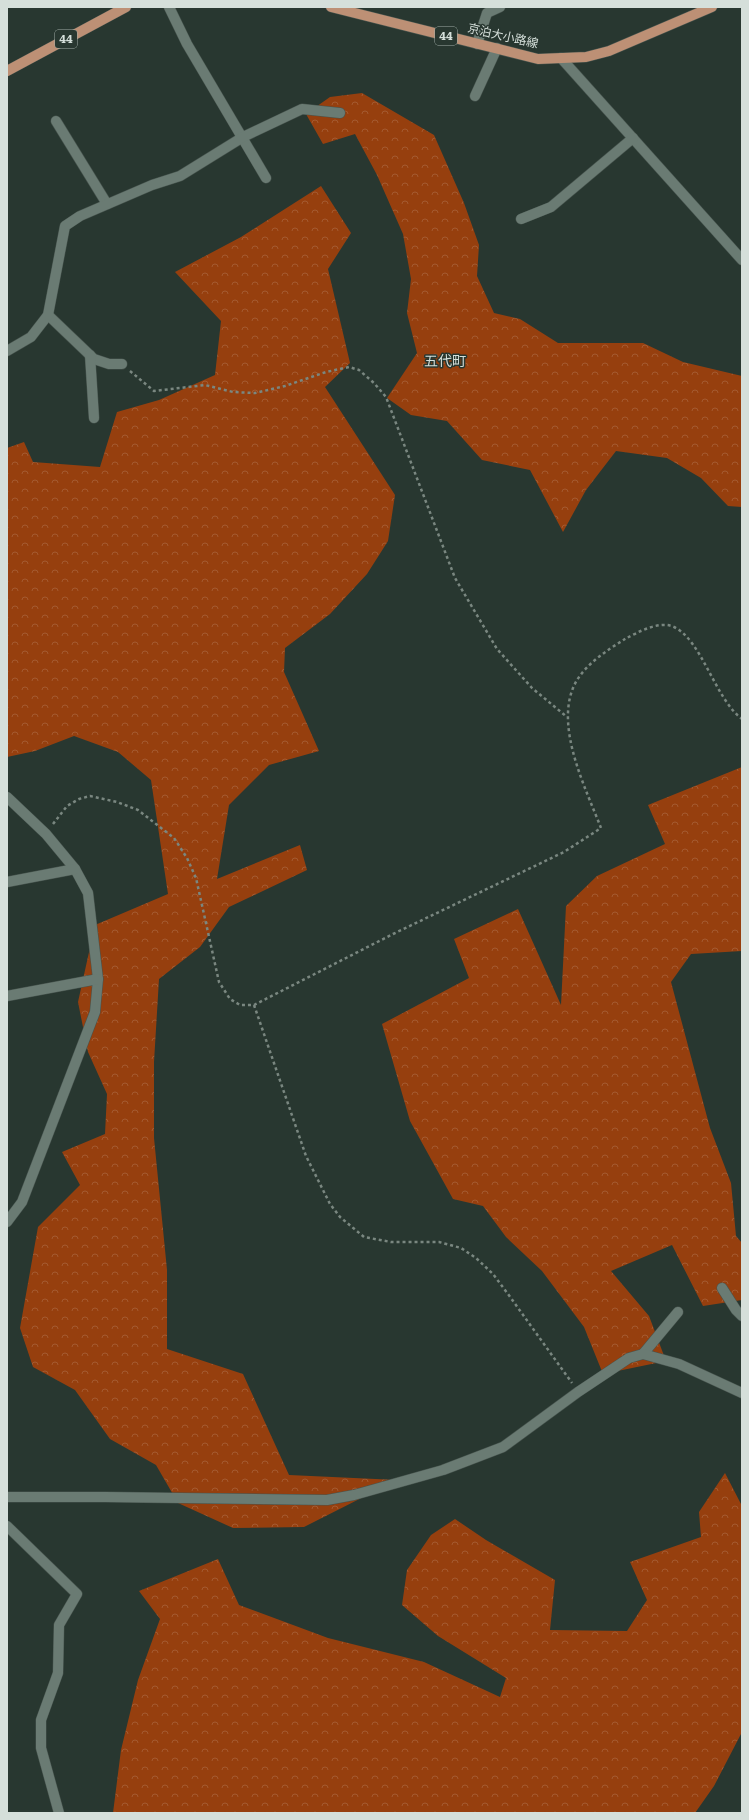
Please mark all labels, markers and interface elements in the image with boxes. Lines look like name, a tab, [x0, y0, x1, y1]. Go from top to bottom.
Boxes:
street label: 京泊大小路線	[466, 18, 540, 52]
road number: 44	[435, 27, 457, 45]
road number: 44	[55, 30, 77, 48]
district label: 五代町	[424, 350, 466, 370]

